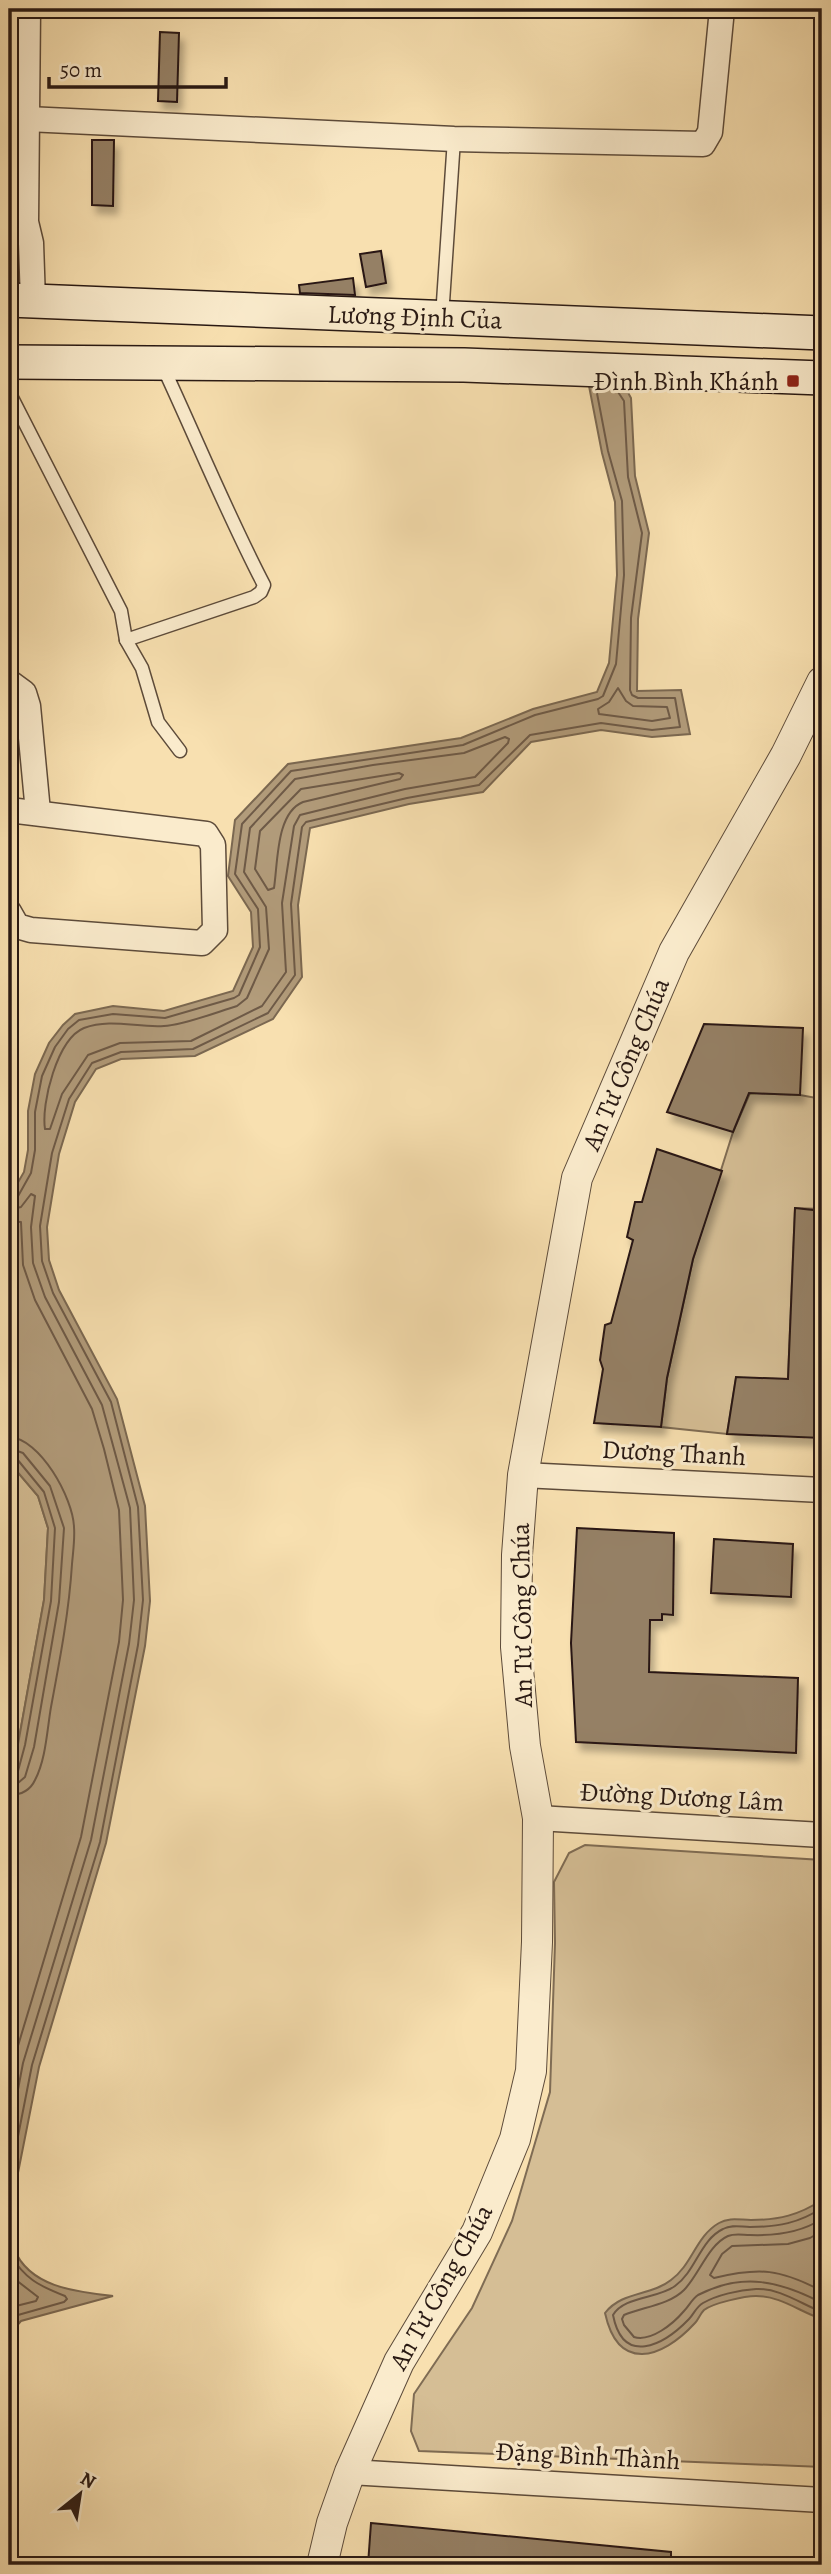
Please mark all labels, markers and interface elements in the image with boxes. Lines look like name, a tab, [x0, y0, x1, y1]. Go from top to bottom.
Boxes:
scale bar	[49, 46, 226, 90]
text: 50 m	[60, 56, 102, 84]
street label: Lương Định Của	[327, 296, 503, 338]
place label: Đình Bình Khánh	[594, 364, 779, 399]
marker: Đình Bình Khánh	[785, 373, 801, 389]
street label: An Tư Công Chúa	[573, 972, 678, 1157]
street label: Dương Thanh	[601, 1432, 747, 1474]
street label: An Tư Công Chúa	[503, 1522, 541, 1709]
street label: Đường Dương Lâm	[579, 1774, 785, 1820]
street label: An Tư Công Chúa	[381, 2198, 501, 2377]
street label: Đặng Bình Thành	[495, 2434, 681, 2478]
north arrow	[46, 2458, 116, 2528]
text: N	[76, 2465, 101, 2495]

